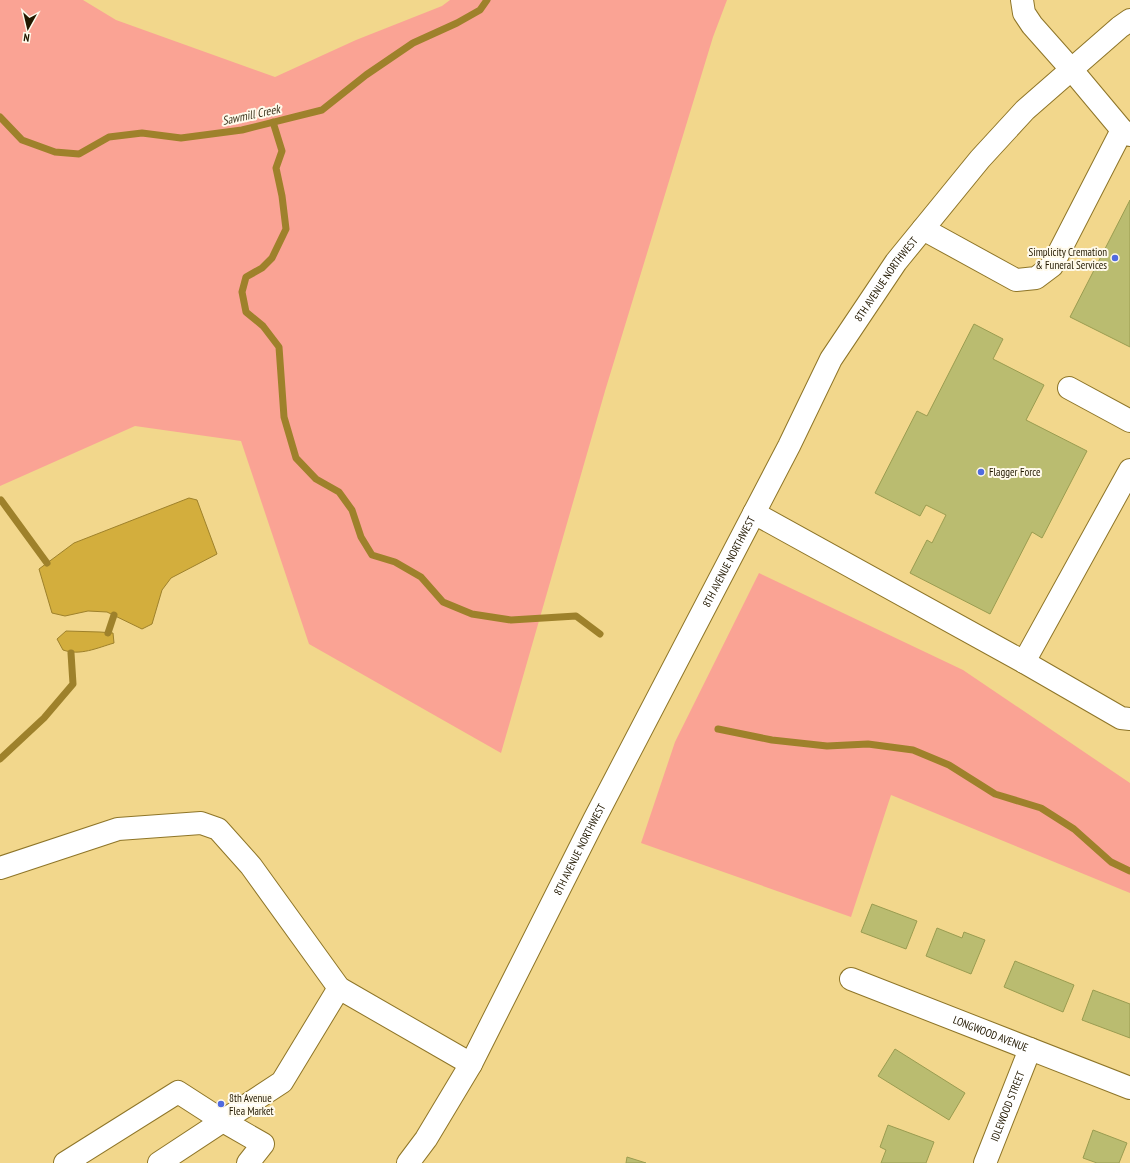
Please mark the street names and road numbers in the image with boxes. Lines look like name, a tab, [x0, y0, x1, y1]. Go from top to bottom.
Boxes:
street label: 8TH AVENUE NORTHWEST	[851, 234, 921, 324]
street label: 8TH AVENUE NORTHWEST	[699, 514, 758, 610]
street label: 8TH AVENUE NORTHWEST	[550, 801, 608, 897]
street label: LONGWOOD AVENUE	[951, 1013, 1031, 1055]
street label: IDLEWOOD STREET	[987, 1069, 1028, 1143]

